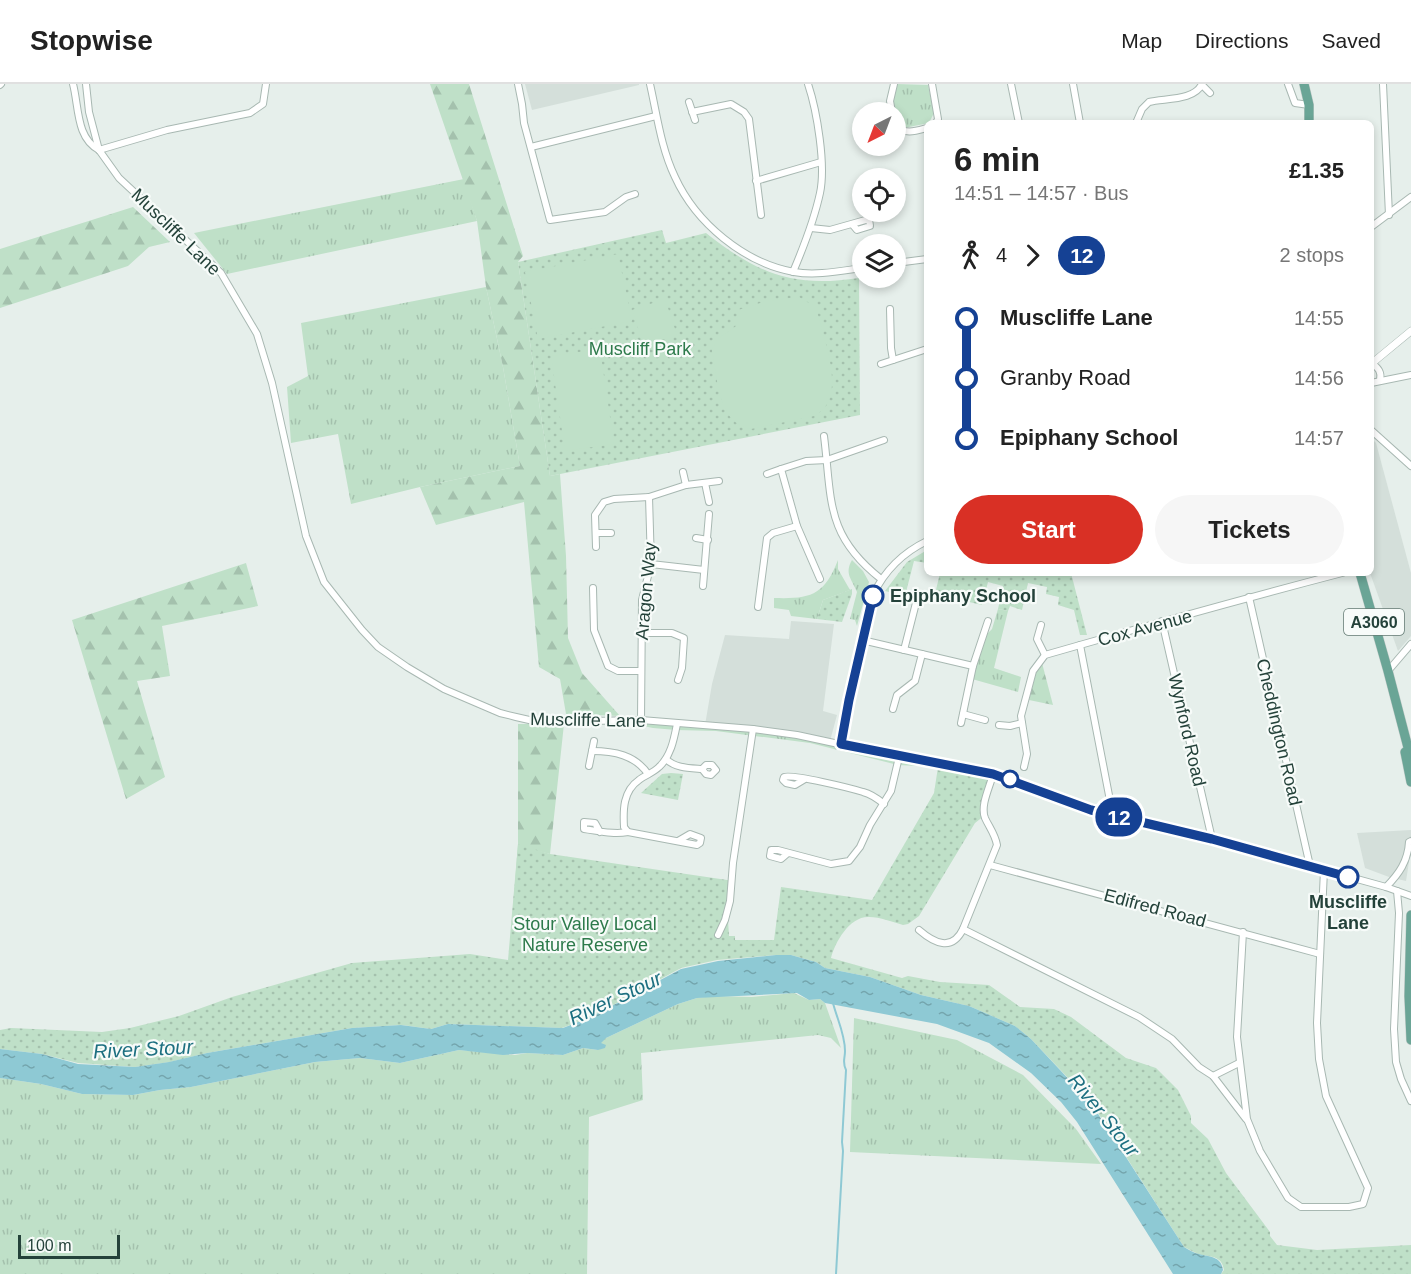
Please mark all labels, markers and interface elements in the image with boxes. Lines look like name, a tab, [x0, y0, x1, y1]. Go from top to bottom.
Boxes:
text: Stopwise	[30, 25, 153, 56]
text: Map	[1121, 29, 1162, 52]
text: Directions	[1195, 29, 1288, 52]
text: Saved	[1321, 29, 1381, 52]
north arrow	[852, 102, 906, 156]
map controls	[852, 102, 906, 288]
text: 6 min	[954, 141, 1040, 178]
text: £1.35	[1289, 158, 1344, 183]
button: locate	[852, 168, 906, 222]
text: 14:51 – 14:57 · Bus	[954, 182, 1129, 204]
street label: Muscliffe Lane	[127, 185, 225, 279]
button: layers	[852, 234, 906, 288]
icon: walk	[954, 239, 987, 272]
icon: forward	[1016, 239, 1049, 272]
text: 4	[996, 244, 1007, 266]
text: 12	[1070, 244, 1093, 267]
text: 2 stops	[1280, 244, 1344, 266]
text: Muscliffe Lane	[1000, 305, 1153, 330]
text: 14:55	[1294, 307, 1344, 329]
park label: Muscliff Park	[589, 339, 692, 359]
text: Granby Road	[1000, 365, 1131, 390]
text: 14:56	[1294, 367, 1344, 389]
text: Epiphany School	[1000, 425, 1178, 450]
text: 14:57	[1294, 427, 1344, 449]
button: Start	[954, 495, 1143, 564]
button: Tickets	[1155, 495, 1344, 564]
street label: Aragon Way	[632, 541, 660, 641]
marker: Epiphany School	[862, 585, 884, 607]
place label: Epiphany School	[890, 586, 1036, 606]
street label: Cox Avenue	[1096, 606, 1194, 650]
road number: A3060	[1344, 609, 1404, 635]
street label: Cheddington Road	[1252, 657, 1306, 807]
street label: Wynford Road	[1164, 672, 1210, 788]
street label: Muscliffe Lane	[530, 709, 646, 731]
unlabelled marker	[1001, 770, 1019, 788]
line badge: 12	[1092, 798, 1146, 836]
text: 12	[1107, 806, 1131, 829]
marker: Muscliffe Lane	[1337, 866, 1359, 888]
street label: Edifred Road	[1102, 885, 1208, 931]
place label: Muscliffe Lane	[1309, 892, 1387, 933]
park label: Stour Valley Local Nature Reserve	[513, 914, 657, 955]
water label: River Stour	[565, 966, 666, 1029]
water label: River Stour	[92, 1035, 195, 1063]
water label: River Stour	[1064, 1069, 1145, 1162]
scale bar	[18, 1232, 120, 1260]
text: 100 m	[27, 1237, 71, 1254]

